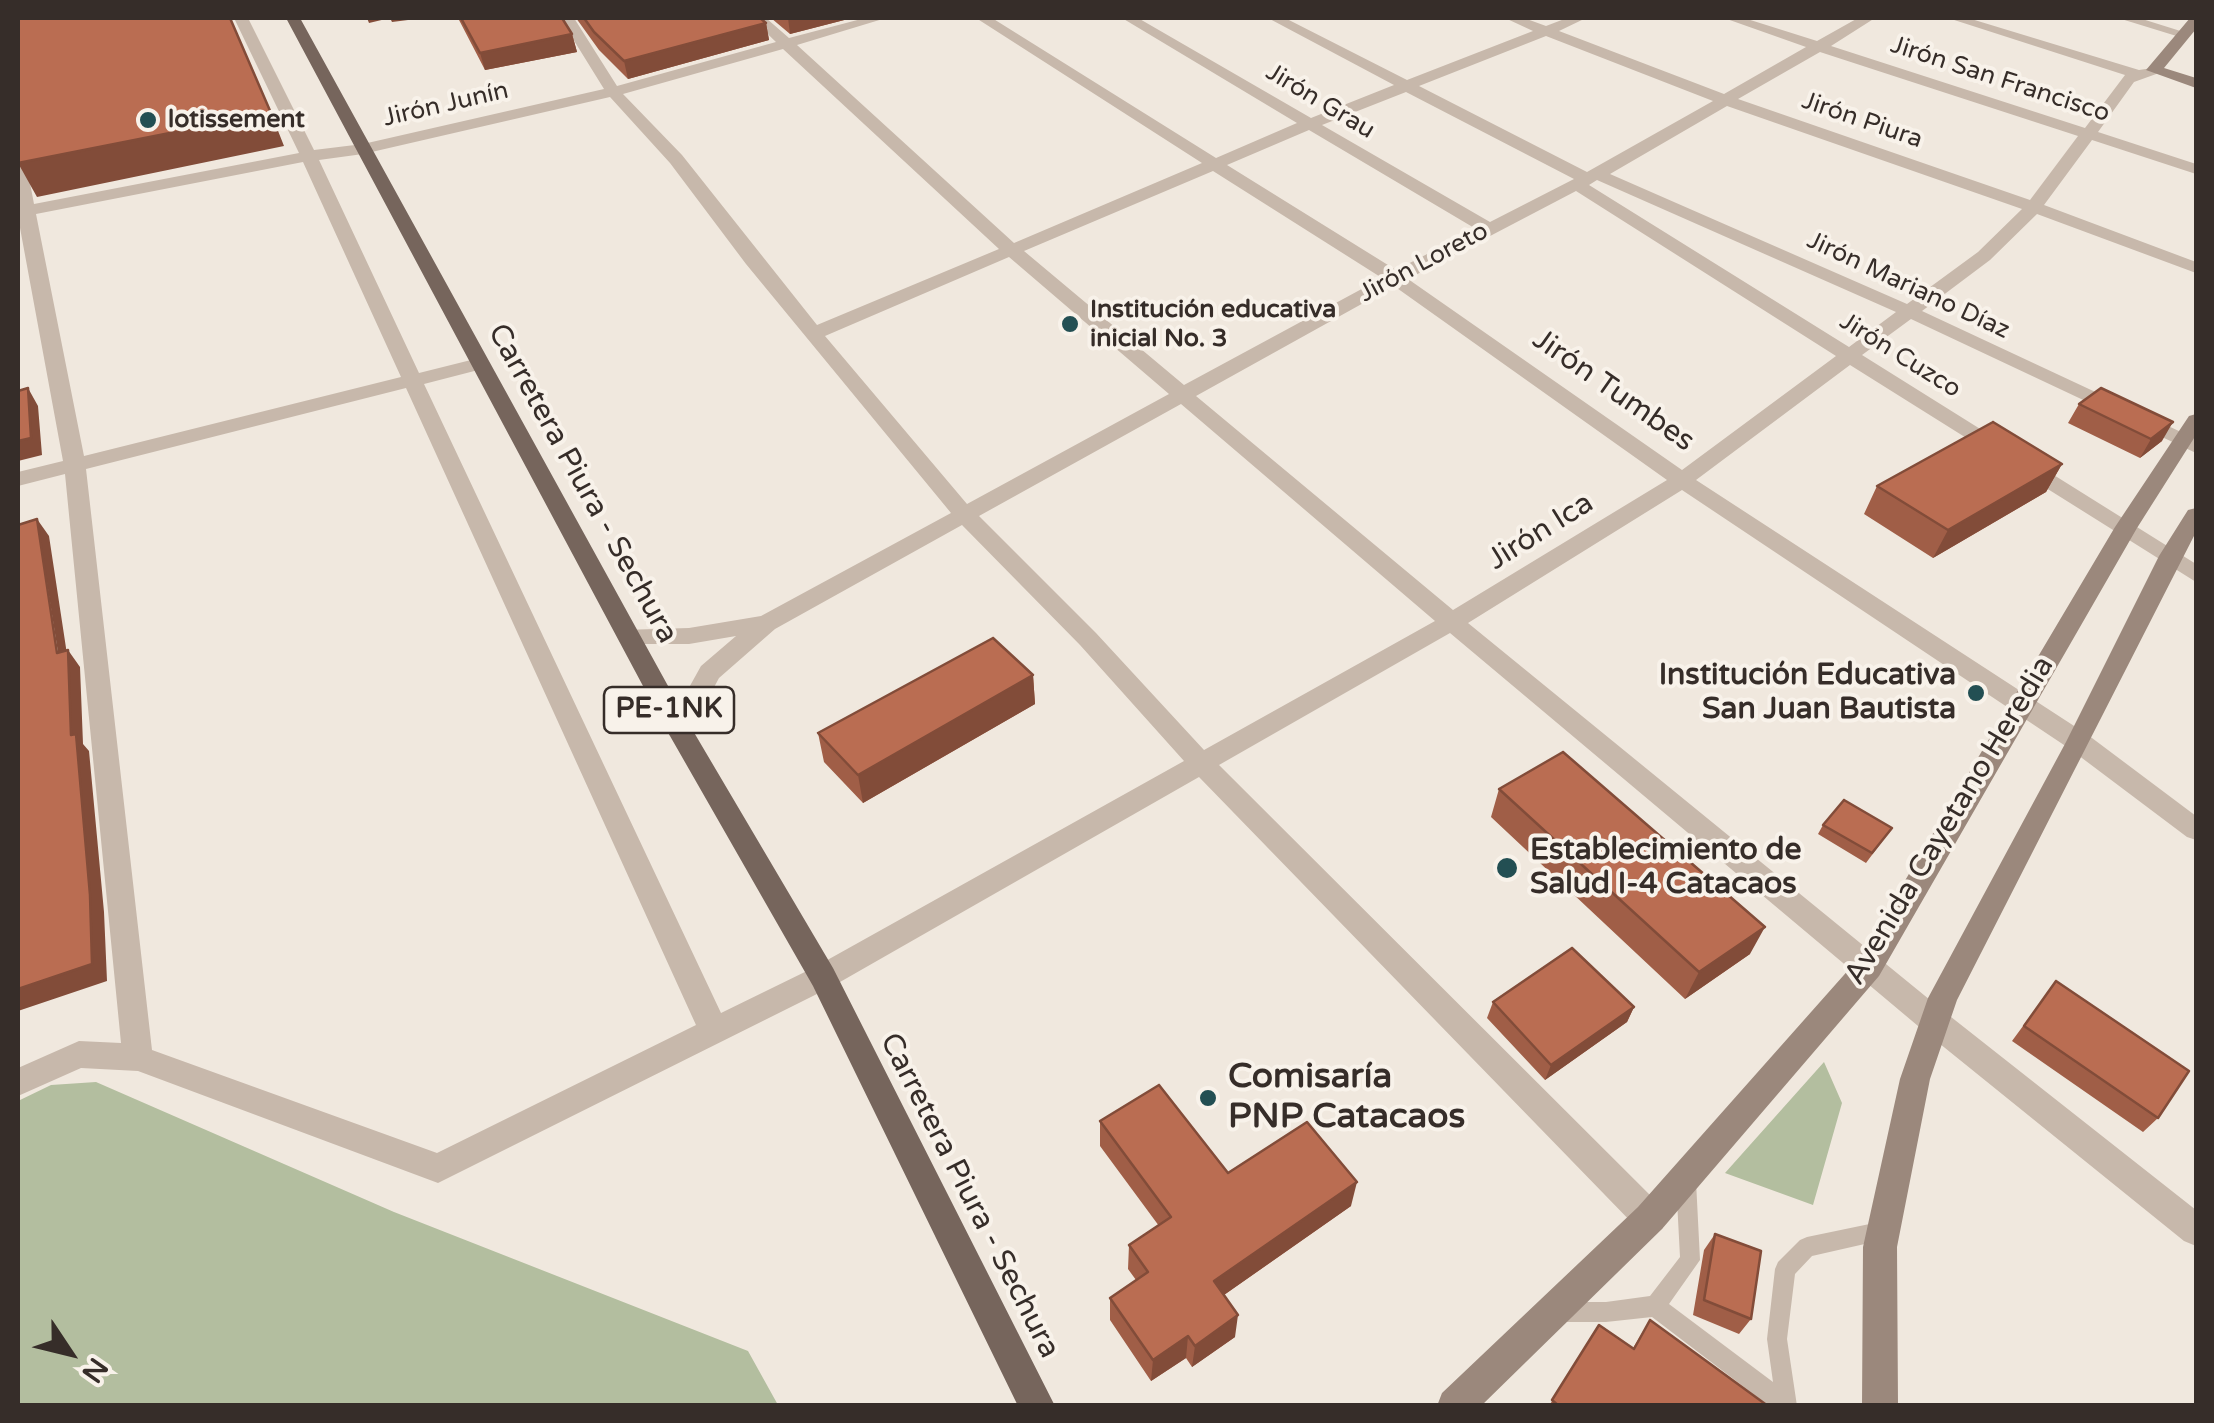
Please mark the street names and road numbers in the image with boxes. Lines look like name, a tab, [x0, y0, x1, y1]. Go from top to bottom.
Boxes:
street label: Jirón San Francisco	[1887, 30, 2113, 130]
street label: Jirón Grau	[1260, 58, 1380, 146]
street label: Jirón Junín	[380, 76, 512, 134]
street label: Jirón Piura	[1798, 86, 1926, 156]
street label: Jirón Loreto	[1354, 217, 1494, 309]
street label: Jirón Mariano Díaz	[1802, 226, 2014, 346]
street label: Jirón Cuzco	[1834, 307, 1966, 405]
street label: Carretera Piura - Sechura	[479, 318, 685, 650]
street label: Jirón Tumbes	[1525, 322, 1701, 460]
street label: Jirón Ica	[1482, 486, 1600, 578]
street label: Avenida Cayetano Heredia	[1838, 650, 2062, 992]
road number: PE-1NK	[604, 687, 734, 733]
street label: Carretera Piura - Sechura	[871, 1028, 1067, 1364]

